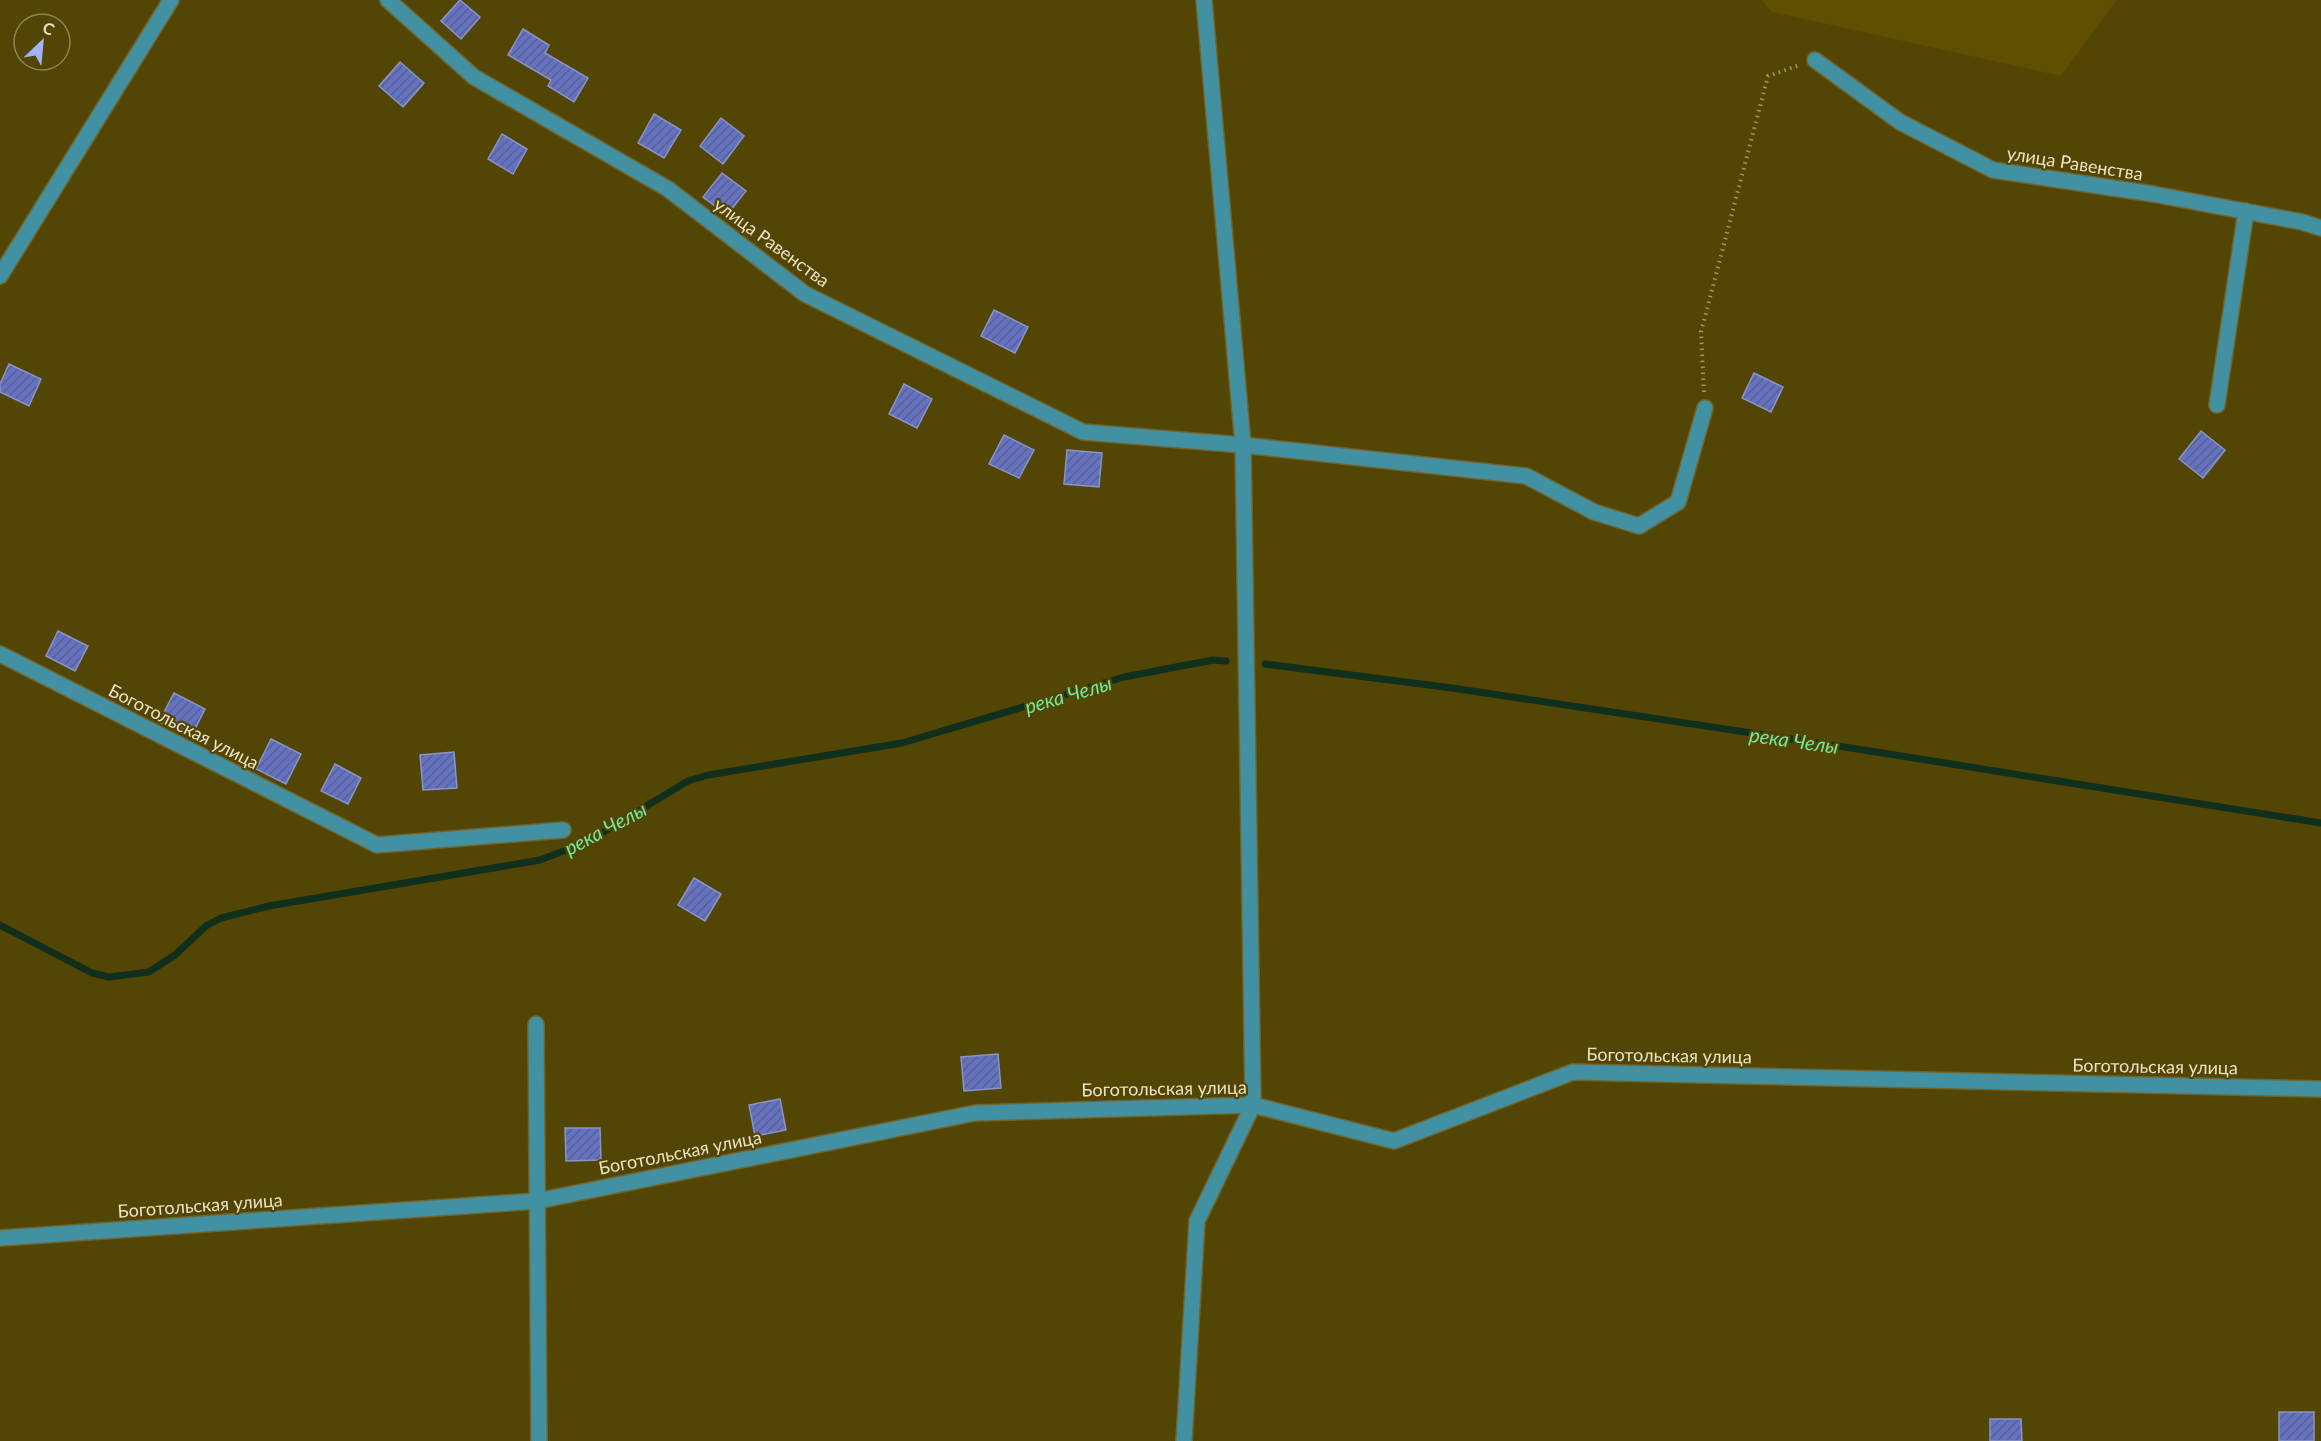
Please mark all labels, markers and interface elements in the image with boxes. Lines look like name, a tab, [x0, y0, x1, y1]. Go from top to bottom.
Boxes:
north arrow	[12, 12, 72, 72]
text: С	[40, 17, 58, 39]
street label: улица Равенства	[2005, 141, 2145, 185]
street label: улица Равенства	[710, 193, 834, 291]
water label: река Челы	[1022, 670, 1114, 718]
street label: Боготольская улица	[105, 679, 263, 773]
water label: река Челы	[1748, 722, 1840, 758]
water label: река Челы	[560, 796, 650, 860]
street label: Боготольская улица	[1586, 1043, 1752, 1067]
street label: Боготольская улица	[2072, 1054, 2238, 1078]
street label: Боготольская улица	[1081, 1076, 1247, 1100]
street label: Боготольская улица	[597, 1125, 763, 1179]
street label: Боготольская улица	[117, 1188, 283, 1222]

